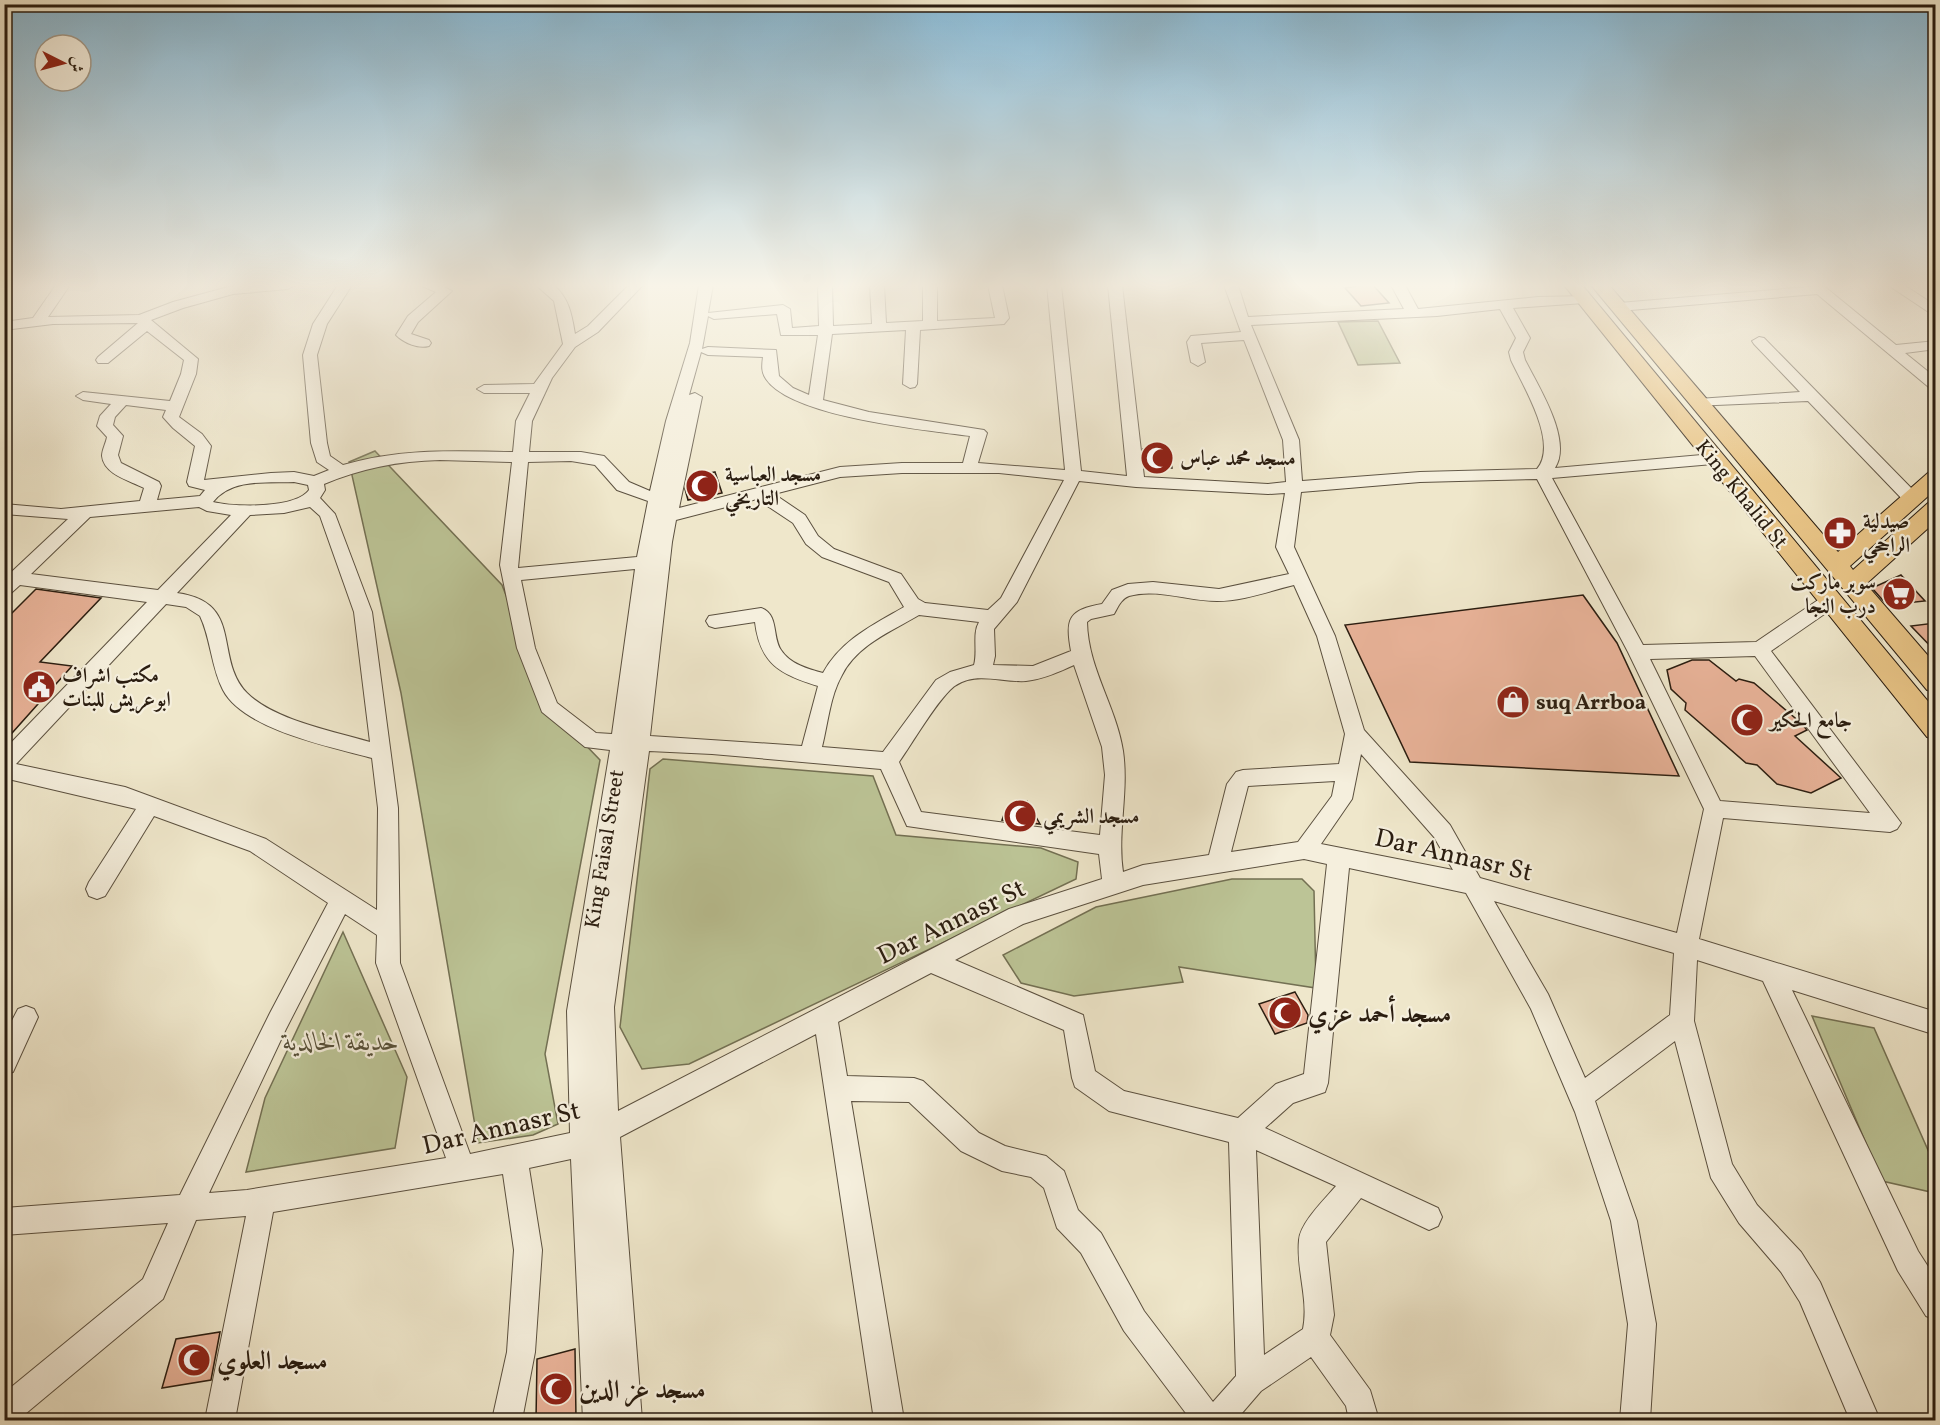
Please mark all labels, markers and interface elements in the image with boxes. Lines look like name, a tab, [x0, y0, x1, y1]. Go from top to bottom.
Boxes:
north arrow	[33, 33, 93, 93]
text: ش	[64, 55, 88, 73]
street label: King Khalid St	[1688, 434, 1794, 556]
mosque icon: مسجد محمد عباس	[1139, 440, 1175, 476]
place label: مسجد محمد عباس	[1180, 445, 1296, 474]
place label: مسجد العباسية التاريخي	[725, 461, 821, 517]
mosque icon: مسجد العباسية التاريخي	[684, 468, 720, 504]
place label: صيدلية الراجحي	[1863, 508, 1910, 564]
pharmacy icon: صيدلية الراجحي	[1822, 515, 1858, 551]
place label: سوبر ماركت درب النجا	[1790, 569, 1876, 622]
supermarket icon: سوبر ماركت درب النجا	[1881, 576, 1917, 612]
place label: مكتب اشراف ابوعريش للبنات	[62, 662, 171, 715]
public building icon: مكتب اشراف ابوعريش للبنات	[21, 669, 57, 705]
shop icon: suq Arrboa	[1495, 684, 1531, 720]
place label: suq Arrboa	[1536, 689, 1646, 718]
mosque icon: جامع الحكير	[1729, 702, 1765, 738]
place label: جامع الحكير	[1768, 707, 1852, 739]
street label: King Faisal Street	[579, 768, 632, 931]
mosque icon: مسجد الشريمي	[1002, 798, 1038, 834]
place label: مسجد الشريمي	[1043, 803, 1139, 835]
street label: Dar Annasr St	[1371, 820, 1536, 892]
street label: Dar Annasr St	[872, 871, 1032, 974]
mosque icon: مسجد أحمد عزي	[1267, 995, 1303, 1031]
place label: مسجد أحمد عزي	[1308, 995, 1451, 1035]
park label: حديقة الخالدية	[281, 1025, 399, 1061]
street label: Dar Annasr St	[419, 1093, 584, 1165]
mosque icon: مسجد العلوي	[176, 1342, 212, 1378]
place label: مسجد العلوي	[217, 1344, 328, 1382]
mosque icon: مسجد عز الدين	[538, 1371, 574, 1407]
place label: مسجد عز الدين	[579, 1373, 706, 1409]

